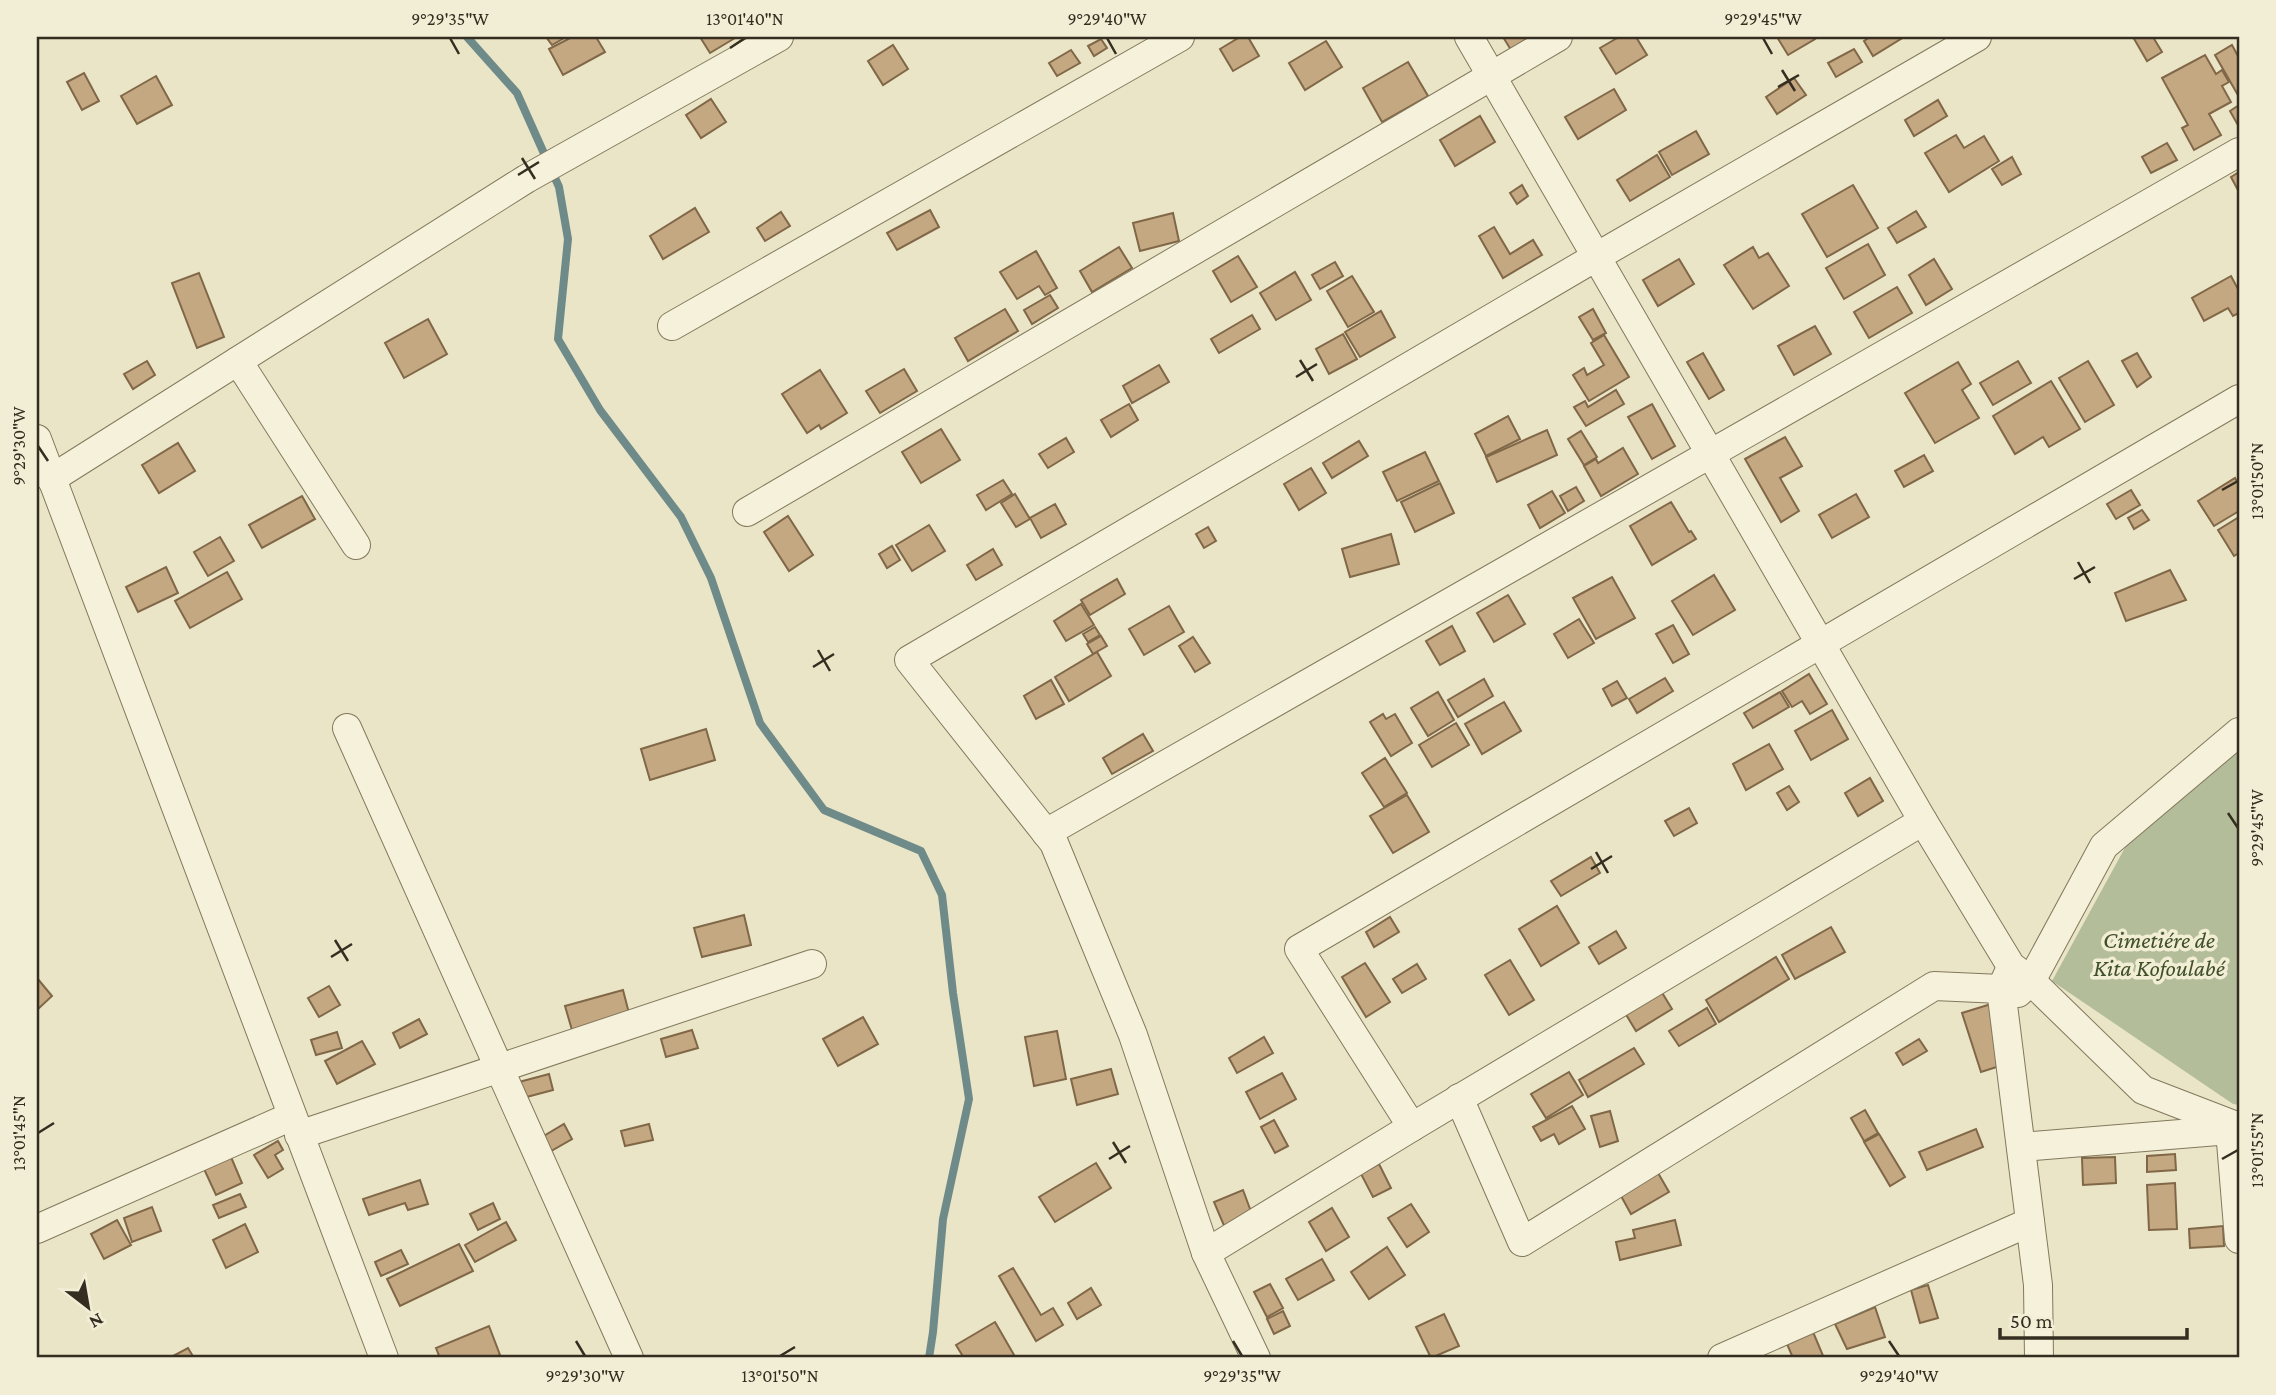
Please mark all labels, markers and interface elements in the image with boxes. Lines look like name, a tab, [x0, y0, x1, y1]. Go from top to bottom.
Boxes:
text: 9°29'35"W	[411, 9, 489, 29]
text: 13°01'40"N	[706, 9, 784, 29]
text: 9°29'40"W	[1067, 9, 1147, 29]
text: 9°29'45"W	[1724, 9, 1802, 29]
text: 9°29'30"W	[9, 406, 29, 486]
text: 13°01'50"N	[2247, 442, 2267, 520]
text: 9°29'45"W	[2247, 789, 2267, 867]
park label: Cimetiére de Kita Kofoulabé	[2093, 926, 2227, 981]
text: 13°01'45"N	[9, 1095, 29, 1171]
text: 13°01'55"N	[2247, 1112, 2267, 1188]
north arrow	[52, 1272, 122, 1342]
scale bar	[2000, 1297, 2187, 1341]
text: N	[85, 1309, 107, 1334]
text: 50 m	[2010, 1309, 2053, 1333]
text: 9°29'30"W	[545, 1366, 625, 1386]
text: 13°01'50"N	[741, 1366, 819, 1386]
text: 9°29'35"W	[1203, 1366, 1281, 1386]
text: 9°29'40"W	[1859, 1366, 1939, 1386]

